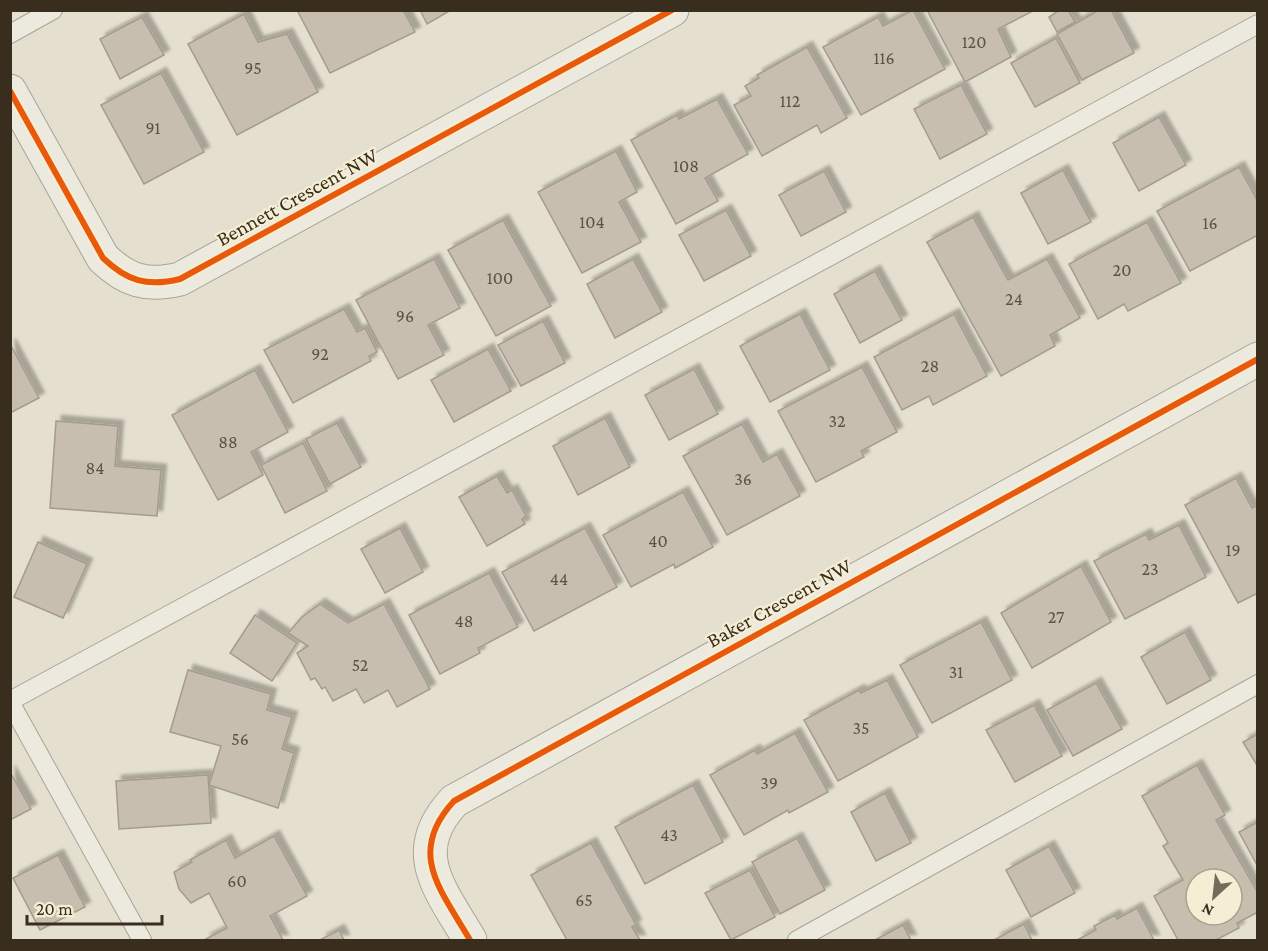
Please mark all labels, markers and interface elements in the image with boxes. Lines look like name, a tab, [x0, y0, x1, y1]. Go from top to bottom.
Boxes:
house number: 120	[962, 32, 986, 52]
house number: 116	[873, 48, 895, 68]
house number: 95	[244, 58, 262, 78]
house number: 112	[780, 91, 800, 111]
house number: 91	[145, 118, 161, 138]
street label: Bennett Crescent NW	[212, 142, 382, 251]
house number: 108	[673, 156, 699, 176]
house number: 104	[579, 212, 605, 232]
house number: 16	[1202, 213, 1218, 233]
house number: 20	[1113, 260, 1131, 280]
house number: 100	[487, 268, 513, 288]
house number: 24	[1005, 289, 1023, 309]
house number: 96	[396, 306, 414, 326]
house number: 92	[311, 344, 329, 364]
house number: 28	[921, 356, 939, 376]
house number: 32	[828, 411, 846, 431]
house number: 88	[218, 432, 238, 452]
house number: 84	[86, 458, 104, 478]
house number: 36	[734, 469, 752, 489]
house number: 40	[648, 531, 668, 551]
house number: 19	[1225, 540, 1241, 560]
street label: Baker Crescent NW	[702, 553, 856, 653]
house number: 23	[1141, 559, 1159, 579]
house number: 44	[550, 569, 568, 589]
house number: 27	[1048, 607, 1064, 627]
house number: 48	[455, 611, 473, 631]
house number: 52	[352, 655, 368, 675]
house number: 31	[949, 662, 963, 682]
house number: 35	[852, 718, 870, 738]
house number: 56	[231, 729, 249, 749]
house number: 39	[760, 773, 778, 793]
house number: 43	[660, 825, 678, 845]
north arrow	[1184, 867, 1244, 927]
house number: 60	[227, 871, 247, 891]
scale bar	[27, 888, 162, 926]
house number: 65	[575, 890, 593, 910]
text: 20 m	[36, 899, 73, 919]
text: N	[1199, 900, 1216, 920]

